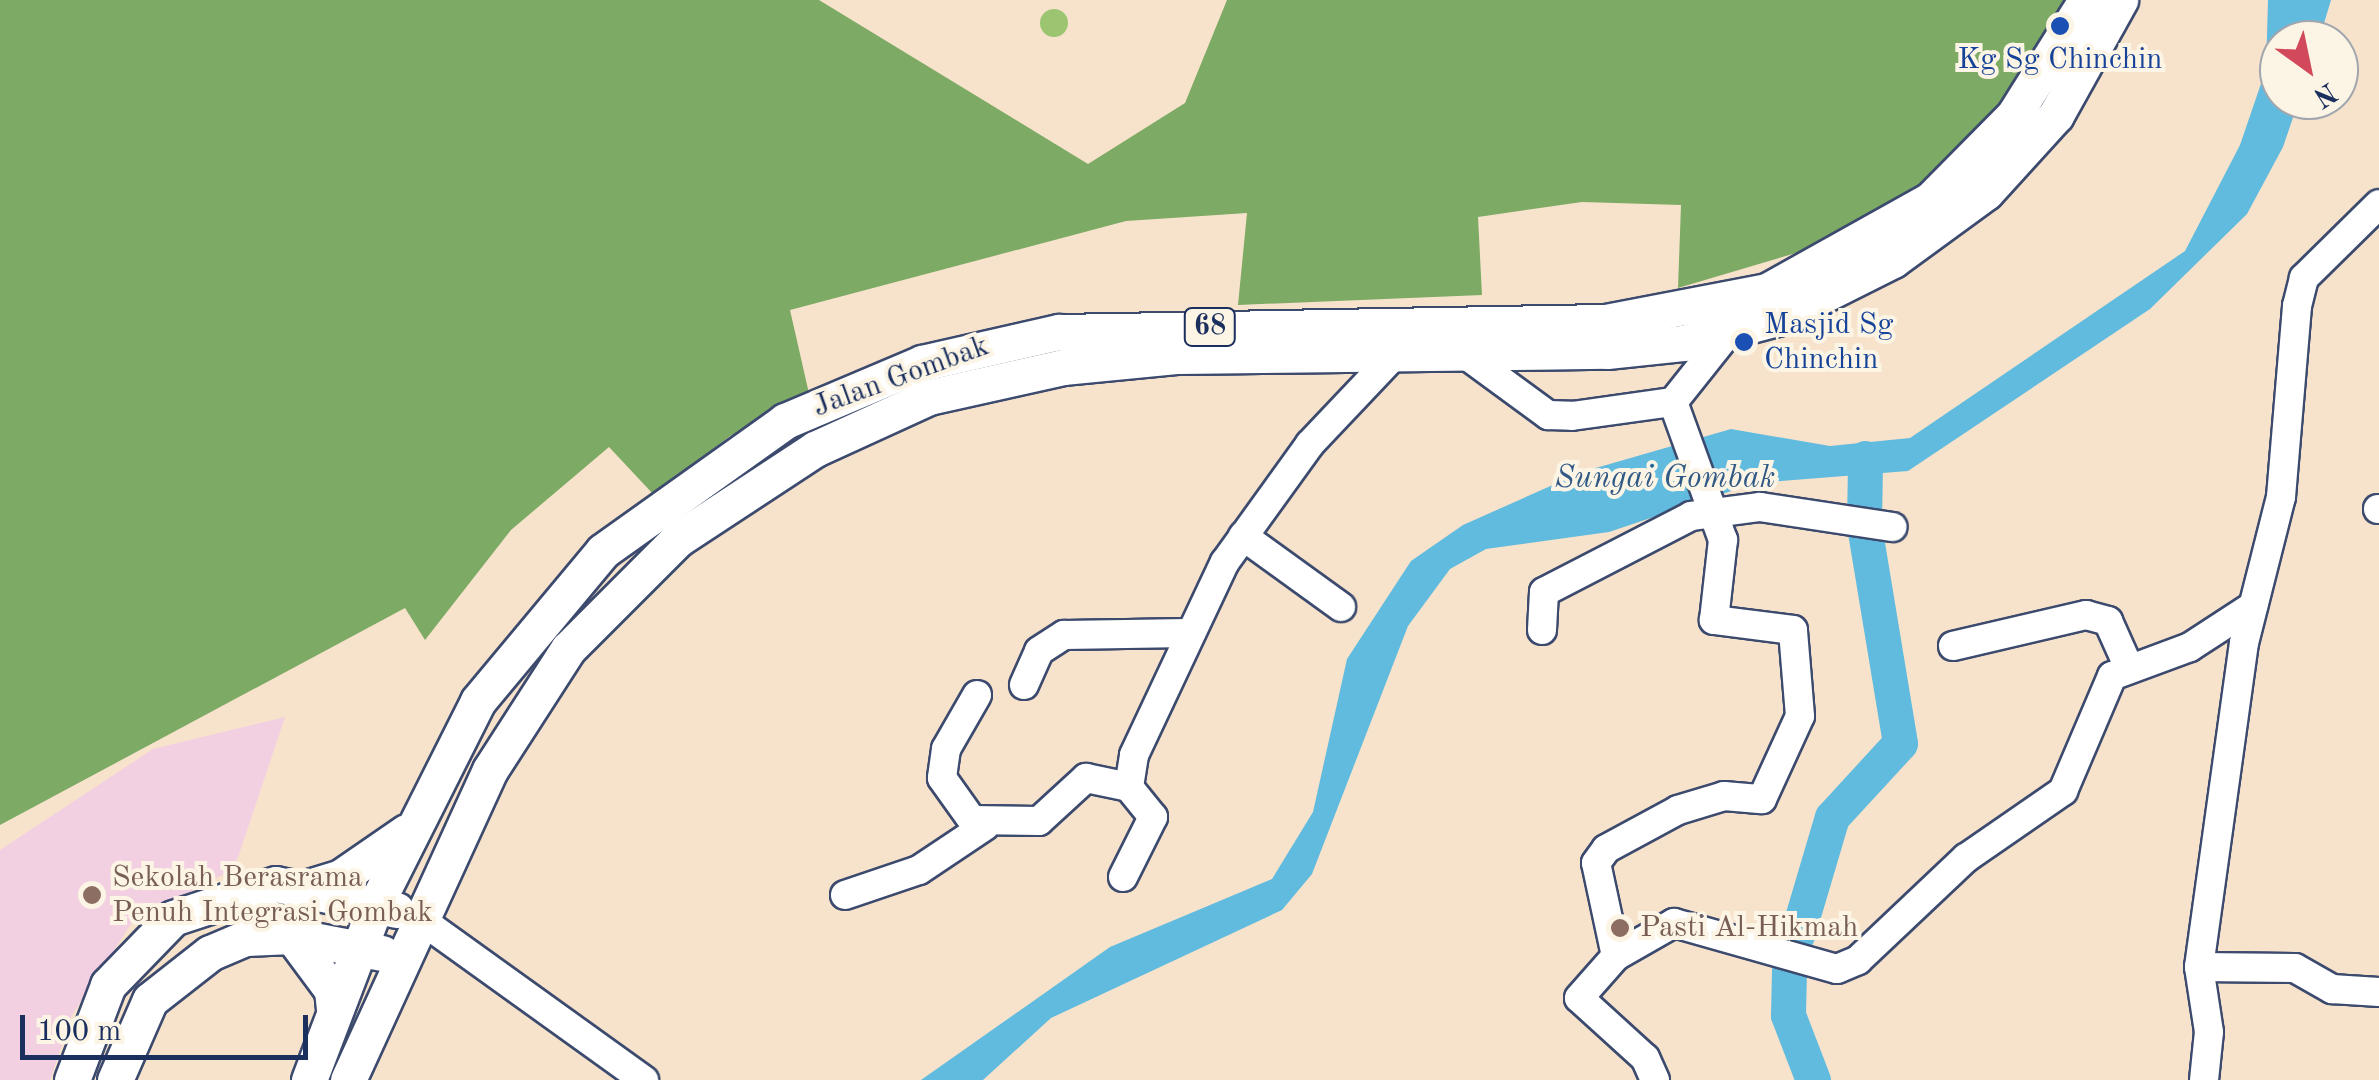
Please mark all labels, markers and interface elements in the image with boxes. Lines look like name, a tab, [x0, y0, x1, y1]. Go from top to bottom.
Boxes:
marker: Kg Sg Chinchin	[2049, 15, 2071, 37]
north arrow	[2259, 20, 2359, 120]
place label: Kg Sg Chinchin	[1958, 42, 2162, 78]
text: N	[2308, 76, 2341, 111]
road number: 68	[1182, 304, 1238, 350]
place label: Masjid Sg Chinchin	[1764, 307, 1894, 378]
street label: Jalan Gombak	[808, 329, 994, 425]
marker: Masjid Sg Chinchin	[1733, 331, 1755, 353]
water label: Sungai Gombak	[1554, 460, 1776, 498]
place label: Sekolah Berasrama Penuh Integrasi Gombak	[112, 860, 433, 930]
marker: Sekolah Berasrama Penuh Integrasi Gombak	[81, 884, 103, 906]
place label: Pasti Al-Hikmah	[1640, 910, 1858, 946]
marker: Pasti Al-Hikmah	[1609, 917, 1631, 939]
scale bar	[25, 995, 312, 1057]
text: 100 m	[37, 1017, 121, 1047]

